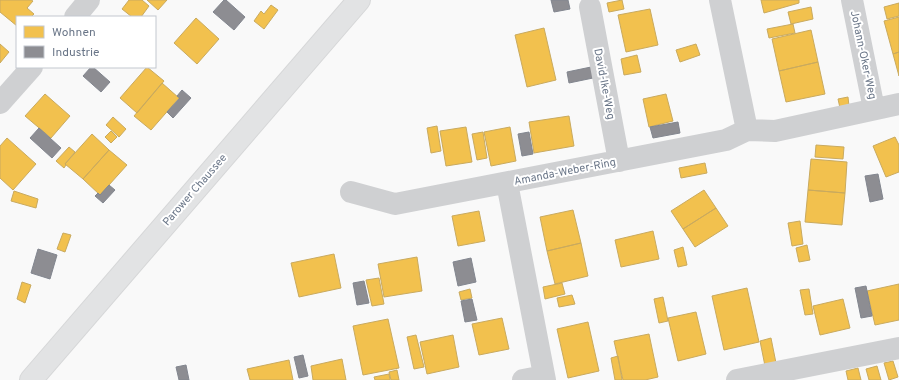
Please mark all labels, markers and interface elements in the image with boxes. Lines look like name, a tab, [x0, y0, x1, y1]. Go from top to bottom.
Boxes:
street label: Johann-Oker-Weg	[847, 9, 879, 101]
legend	[16, 16, 156, 68]
text: Wohnen	[52, 25, 96, 41]
text: Industrie	[52, 45, 100, 61]
street label: David-Ike-Weg	[590, 47, 618, 121]
street label: Parower Chaussee	[160, 151, 230, 229]
street label: Amanda-Weber-Ring	[513, 155, 617, 189]

